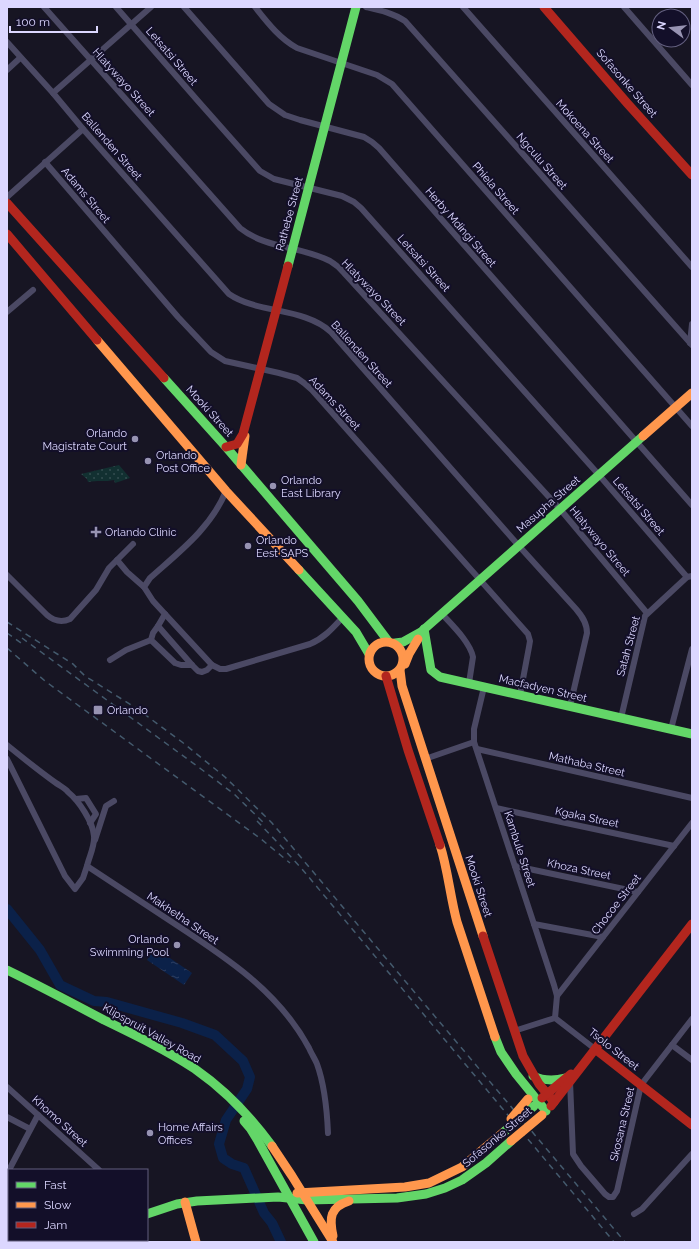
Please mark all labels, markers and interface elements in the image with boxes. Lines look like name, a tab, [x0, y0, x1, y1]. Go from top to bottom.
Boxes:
scale bar	[10, 8, 97, 34]
north arrow	[651, 8, 691, 48]
text: 100 m	[16, 15, 50, 29]
text: N	[654, 20, 669, 31]
street label: Letsatsi Street	[143, 25, 200, 88]
street label: Hlatywayo Street	[90, 46, 158, 119]
street label: Sofasonke Street	[593, 46, 660, 120]
street label: Mokoena Street	[553, 97, 617, 166]
street label: Ballenden Street	[79, 110, 145, 183]
street label: Ngculu Street	[514, 130, 570, 192]
street label: Phiela Street	[470, 160, 522, 217]
street label: Adams Street	[59, 165, 113, 226]
street label: Rathebe Street	[273, 175, 306, 253]
street label: Herby Mdingi Street	[423, 185, 499, 270]
street label: Letsatsi Street	[395, 232, 453, 295]
street label: Hlatywayo Street	[339, 257, 409, 328]
street label: Ballenden Street	[328, 318, 395, 391]
street label: Adams Street	[306, 374, 363, 433]
street label: Mooki Street	[183, 383, 236, 440]
place label: Orlando Magistrate Court	[42, 427, 127, 453]
marker: Orlando Magistrate Court	[130, 434, 140, 444]
place label: Orlando Post Office	[156, 449, 210, 475]
marker: Orlando Post Office	[143, 456, 153, 466]
street label: Masupha Street	[514, 473, 583, 536]
place label: Orlando East Library	[281, 474, 341, 500]
street label: Letsatsi Street	[610, 475, 667, 538]
marker: Orlando East Library	[268, 481, 278, 491]
street label: Hlatywayo Street	[567, 504, 633, 579]
marker: Orlando Clinic	[90, 526, 102, 538]
place label: Orlando Clinic	[105, 526, 176, 539]
place label: Orlando Eest SAPS	[256, 534, 309, 560]
marker: Orlando Eest SAPS	[243, 541, 253, 551]
street label: Satah Street	[614, 614, 643, 678]
street label: Macfadyen Street	[498, 672, 588, 705]
marker: Orlando	[92, 704, 104, 716]
place label: Orlando	[107, 704, 148, 717]
street label: Mathaba Street	[548, 749, 627, 780]
street label: Kgaka Street	[554, 804, 620, 831]
street label: Kambule Street	[501, 809, 538, 889]
street label: Mooki Street	[462, 854, 495, 919]
street label: Khoza Street	[546, 856, 612, 883]
street label: Chocoe Street	[589, 871, 644, 937]
street label: Makhetha Street	[144, 890, 221, 947]
place label: Orlando Swimming Pool	[90, 933, 169, 959]
marker: Orlando Swimming Pool	[172, 940, 182, 950]
street label: Klipspruit Valley Road	[100, 1001, 203, 1066]
street label: Tsolo Street	[586, 1026, 642, 1073]
street label: Skosana Street	[608, 1085, 637, 1162]
street label: Khomo Street	[29, 1093, 90, 1150]
street label: Sofasonke Street	[460, 1104, 535, 1170]
place label: Home Affairs Offices	[158, 1121, 223, 1147]
marker: Home Affairs Offices	[145, 1128, 155, 1138]
legend	[8, 1169, 148, 1241]
text: Fast	[44, 1178, 67, 1192]
text: Slow	[44, 1198, 71, 1212]
text: Jam	[44, 1218, 67, 1232]

